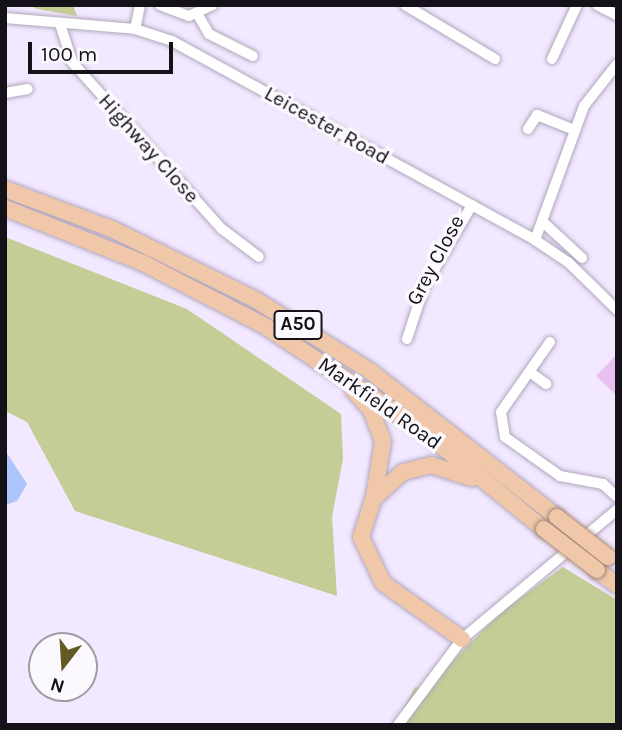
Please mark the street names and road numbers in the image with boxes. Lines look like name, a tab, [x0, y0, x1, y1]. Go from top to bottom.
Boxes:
street label: Leicester Road	[260, 80, 394, 170]
street label: Highway Close	[93, 88, 205, 208]
street label: Grey Close	[401, 211, 469, 309]
road number: A50	[274, 310, 322, 340]
street label: Markfield Road	[314, 351, 446, 455]

